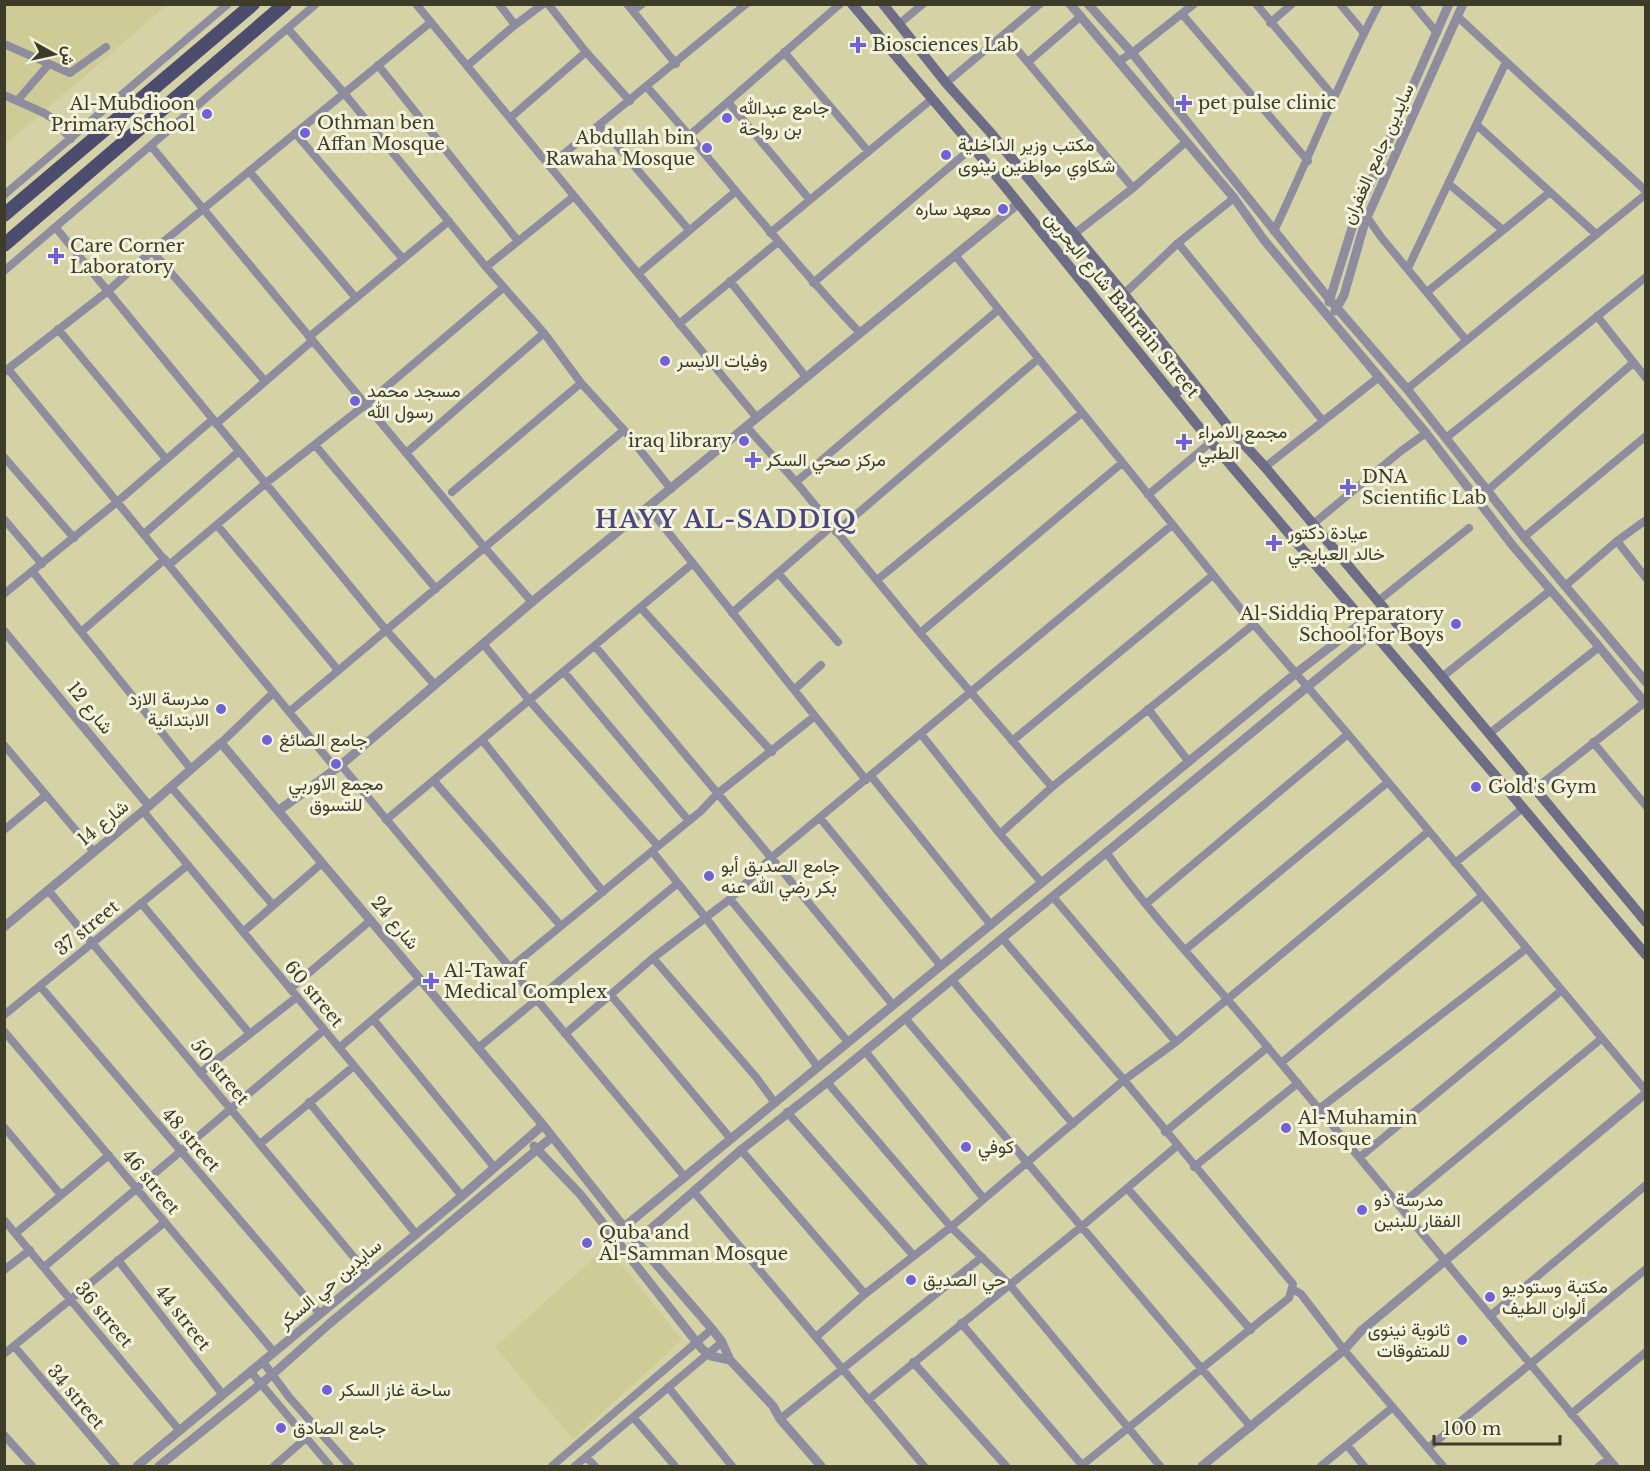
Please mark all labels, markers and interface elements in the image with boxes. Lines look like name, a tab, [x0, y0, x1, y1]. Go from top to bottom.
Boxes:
north arrow	[24, 24, 84, 84]
place label: Biosciences Lab	[872, 34, 1019, 56]
marker: Biosciences Lab	[849, 36, 867, 54]
text: ش	[58, 45, 80, 67]
street label: سايدين جامع الغفران	[1337, 80, 1420, 228]
place label: pet pulse clinic	[1198, 92, 1336, 114]
place label: Al-Mubdioon Primary School	[51, 93, 195, 136]
marker: pet pulse clinic	[1175, 94, 1193, 112]
place label: جامع عبدالله بن رواحة	[739, 97, 829, 140]
marker: Al-Mubdioon Primary School	[200, 107, 214, 121]
marker: جامع عبدالله بن رواحة	[720, 111, 734, 125]
place label: Othman ben Affan Mosque	[316, 112, 445, 155]
marker: Othman ben Affan Mosque	[298, 126, 312, 140]
place label: Abdullah bin Rawaha Mosque	[546, 127, 695, 170]
place label: مكتب وزير الداخلية شكاوي مواطنين نينوى	[958, 134, 1115, 181]
marker: Abdullah bin Rawaha Mosque	[700, 141, 714, 155]
marker: مكتب وزير الداخلية شكاوي مواطنين نينوى	[939, 148, 953, 162]
place label: معهد ساره	[915, 198, 991, 220]
marker: معهد ساره	[996, 202, 1010, 216]
street label: شارع البحرين Bahrain Street	[1039, 207, 1204, 403]
place label: Care Corner Laboratory	[70, 235, 185, 278]
marker: Care Corner Laboratory	[47, 247, 65, 265]
place label: وفيات الايسر	[676, 350, 768, 372]
marker: وفيات الايسر	[658, 354, 672, 368]
place label: مسجد محمد رسول الله	[367, 380, 461, 423]
marker: مسجد محمد رسول الله	[348, 394, 362, 408]
place label: مجمع الامراء الطبي	[1198, 421, 1287, 468]
place label: iraq library	[628, 430, 732, 452]
marker: مجمع الامراء الطبي	[1175, 433, 1193, 451]
marker: iraq library	[737, 434, 751, 448]
place label: مركز صحي السكر	[765, 449, 886, 475]
marker: مركز صحي السكر	[744, 451, 762, 469]
place label: DNA Scientific Lab	[1362, 466, 1486, 509]
marker: DNA Scientific Lab	[1339, 478, 1357, 496]
district label: HAYY AL-SADDIQ	[595, 505, 857, 534]
place label: عيادة دكتور خالد العبايجي	[1287, 522, 1385, 569]
marker: عيادة دكتور خالد العبايجي	[1265, 534, 1283, 552]
place label: Al-Siddiq Preparatory School for Boys	[1239, 603, 1444, 646]
marker: Al-Siddiq Preparatory School for Boys	[1449, 617, 1463, 631]
street label: شارع 12	[62, 678, 118, 739]
place label: مدرسة الازد الابتدائية	[129, 688, 209, 731]
marker: مدرسة الازد الابتدائية	[214, 702, 228, 716]
place label: جامع الصائغ	[279, 729, 367, 752]
marker: جامع الصائغ	[260, 733, 274, 747]
marker: مجمع الاوربي للتسوق	[329, 757, 343, 771]
place label: مجمع الاوربي للتسوق	[289, 773, 383, 816]
place label: Gold's Gym	[1488, 776, 1597, 798]
marker: Gold's Gym	[1469, 780, 1483, 794]
street label: شارع 14	[73, 795, 134, 851]
place label: جامع الصديق أبو بكر رضي الله عنه	[721, 855, 840, 902]
marker: جامع الصديق أبو بكر رضي الله عنه	[702, 869, 716, 883]
street label: شارع 24	[366, 892, 424, 955]
street label: 37 street	[51, 895, 124, 960]
street label: 60 street	[280, 956, 348, 1032]
place label: Al-Tawaf Medical Complex	[443, 960, 607, 1003]
marker: Al-Tawaf Medical Complex	[422, 972, 440, 990]
street label: 50 street	[186, 1035, 254, 1109]
street label: 48 street	[157, 1104, 225, 1177]
place label: Al-Muhamin Mosque	[1297, 1107, 1417, 1150]
marker: Al-Muhamin Mosque	[1279, 1121, 1293, 1135]
place label: كوفي	[978, 1136, 1014, 1162]
marker: كوفي	[959, 1140, 973, 1154]
street label: 46 street	[117, 1145, 185, 1219]
place label: مدرسة ذو الفقار للبنين	[1374, 1189, 1461, 1232]
marker: مدرسة ذو الفقار للبنين	[1355, 1203, 1369, 1217]
place label: Quba and Al-Samman Mosque	[598, 1222, 788, 1265]
street label: سايدين حي السكر	[273, 1234, 389, 1337]
marker: Quba and Al-Samman Mosque	[580, 1236, 594, 1250]
place label: حي الصديق	[923, 1269, 1006, 1295]
marker: حي الصديق	[904, 1273, 918, 1287]
place label: مكتبة وستوديو ألوان الطيف	[1502, 1276, 1608, 1319]
street label: 36 street	[70, 1278, 138, 1352]
street label: 44 street	[151, 1281, 215, 1355]
marker: مكتبة وستوديو ألوان الطيف	[1483, 1290, 1497, 1304]
place label: ثانوية نينوى للمتفوقات	[1368, 1319, 1450, 1362]
marker: ثانوية نينوى للمتفوقات	[1455, 1333, 1469, 1347]
street label: 34 street	[43, 1360, 109, 1434]
place label: ساحة غاز السكر	[338, 1379, 451, 1401]
marker: ساحة غاز السكر	[320, 1383, 334, 1397]
scale bar	[1434, 1408, 1560, 1446]
place label: جامع الصادق	[293, 1417, 386, 1440]
text: 100 m	[1443, 1418, 1501, 1440]
marker: جامع الصادق	[274, 1421, 288, 1435]

